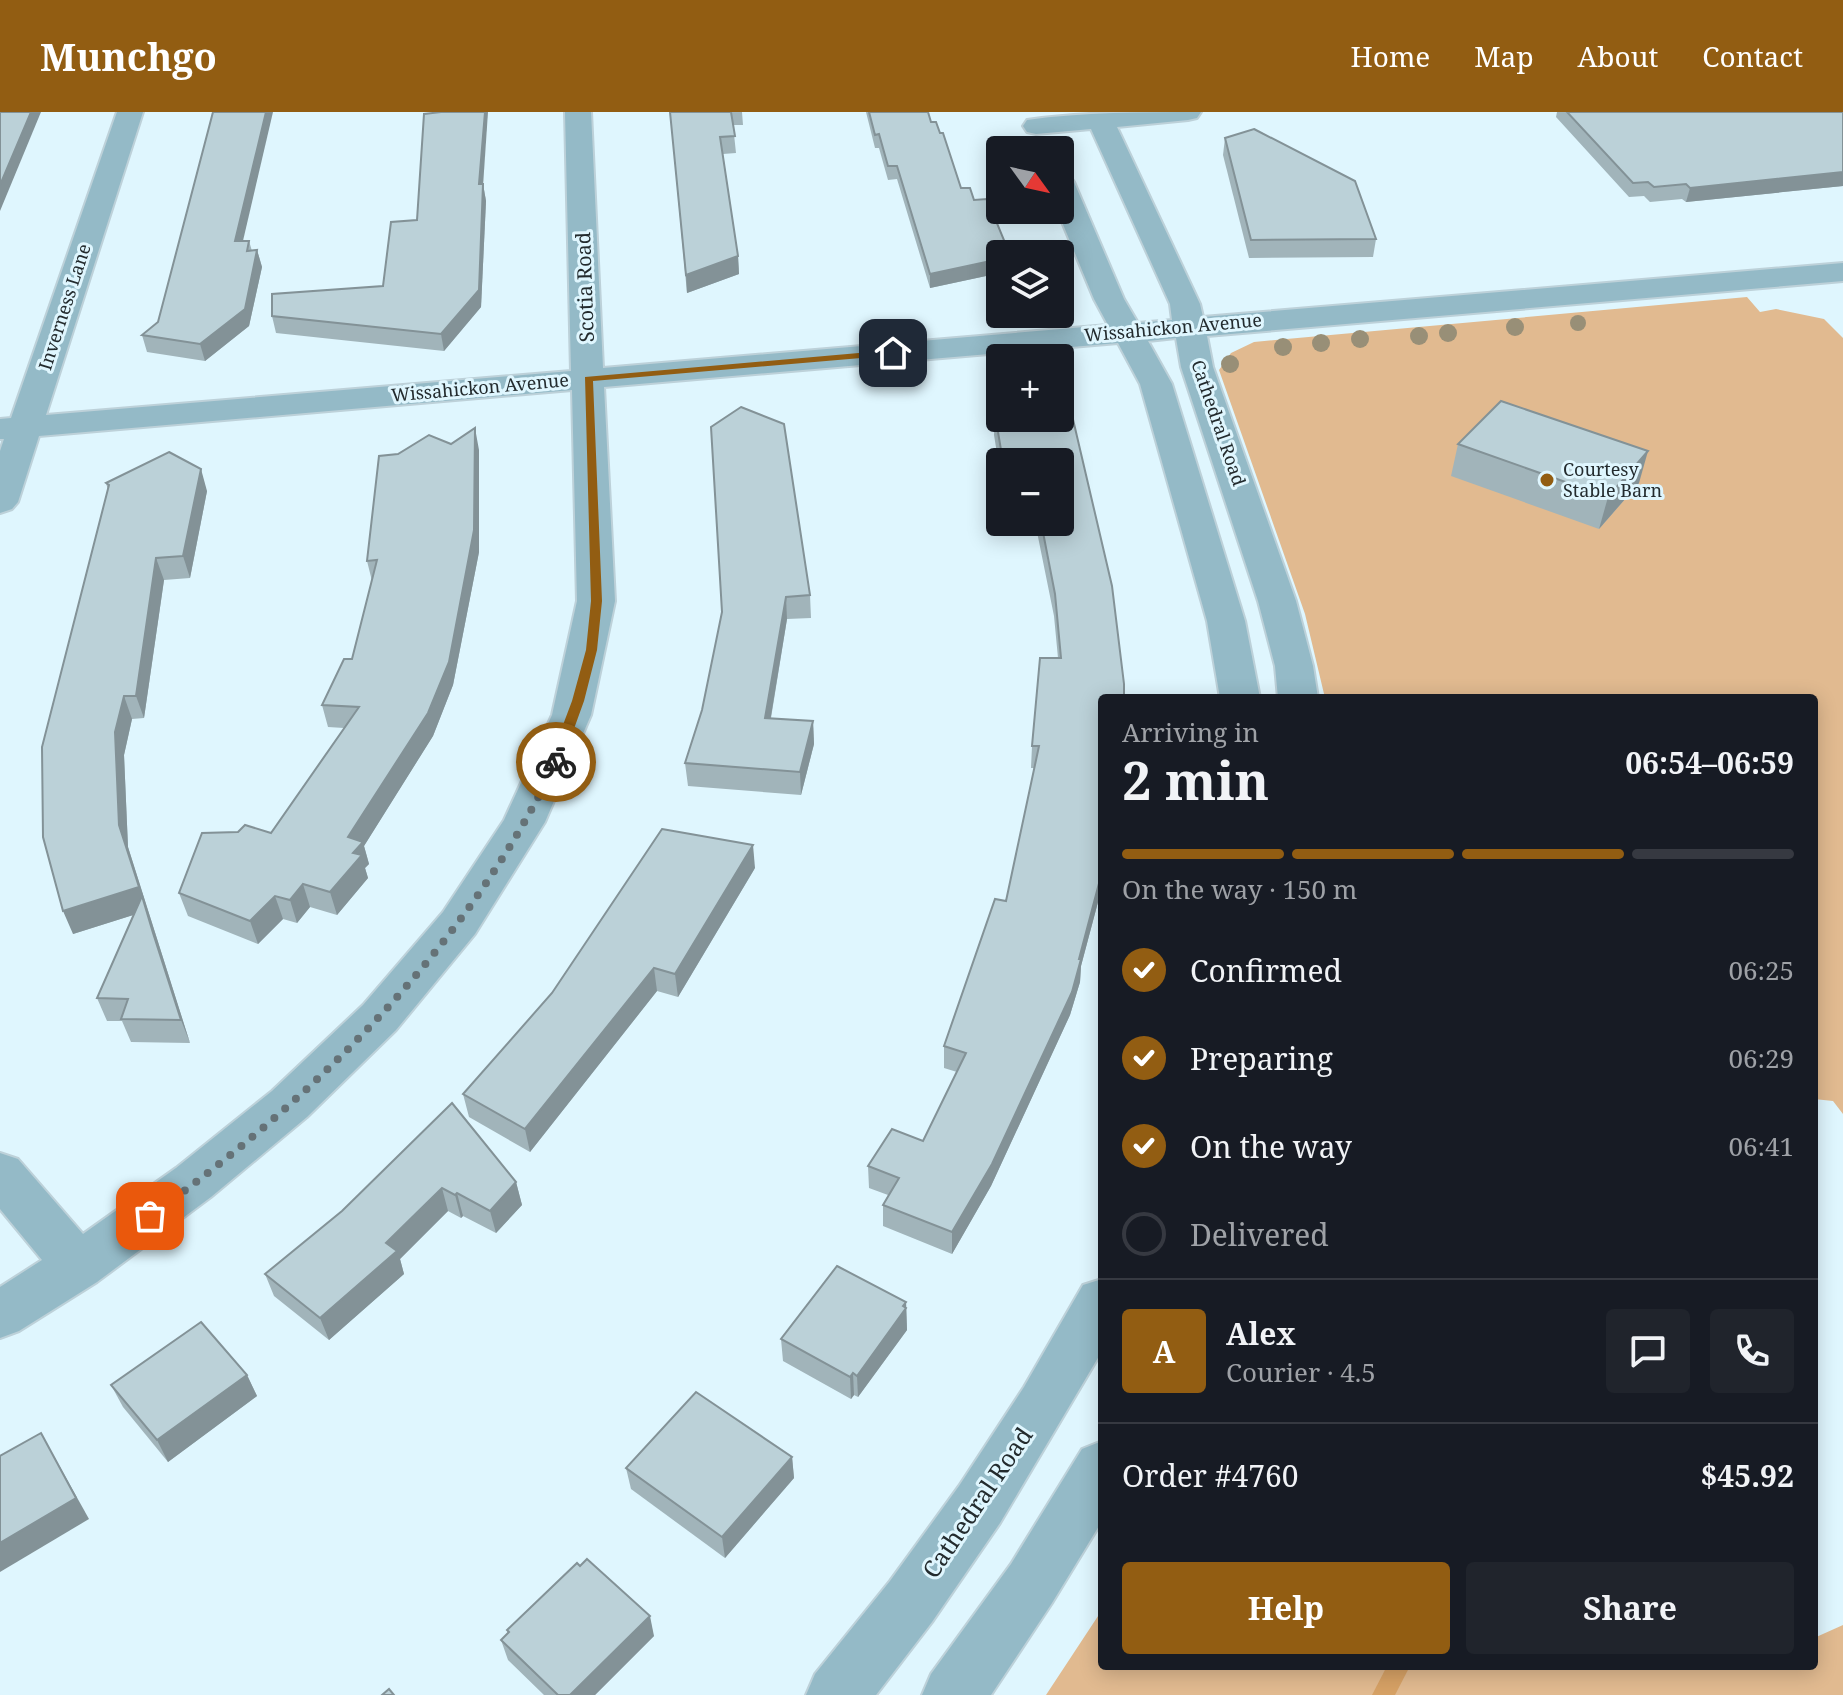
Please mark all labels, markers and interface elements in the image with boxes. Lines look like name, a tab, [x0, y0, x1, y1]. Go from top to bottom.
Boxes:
text: Munchgo	[40, 30, 217, 82]
text: Home	[1351, 37, 1430, 75]
text: Map	[1474, 37, 1534, 75]
text: About	[1578, 37, 1658, 75]
text: Contact	[1702, 37, 1803, 75]
north arrow	[986, 136, 1074, 224]
map controls	[986, 136, 1074, 536]
street label: Scotia Road	[569, 231, 600, 343]
street label: Inverness Lane	[32, 240, 96, 373]
button: layers	[986, 240, 1074, 328]
street label: Wissahickon Avenue	[1083, 307, 1263, 347]
pin	[859, 319, 927, 387]
icon: home	[871, 331, 915, 375]
button: +	[986, 344, 1074, 432]
street label: Cathedral Road	[1186, 357, 1252, 489]
street label: Wissahickon Avenue	[390, 367, 570, 407]
button: −	[986, 448, 1074, 536]
place label: Courtesy Stable Barn	[1563, 457, 1663, 502]
marker: Courtesy Stable Barn	[1538, 471, 1556, 489]
text: Arriving in	[1122, 714, 1259, 750]
courier	[516, 722, 596, 802]
icon: bike	[534, 740, 578, 784]
text: 06:54–06:59	[1625, 742, 1794, 783]
text: 2 min	[1122, 744, 1269, 815]
text: On the way · 150 m	[1122, 871, 1357, 907]
icon: check	[1122, 948, 1166, 992]
text: Confirmed	[1190, 950, 1342, 991]
text: 06:25	[1728, 952, 1794, 988]
icon: check	[1122, 1036, 1166, 1080]
text: Preparing	[1190, 1038, 1333, 1079]
text: 06:29	[1728, 1040, 1794, 1076]
icon: check	[1122, 1124, 1166, 1168]
text: On the way	[1190, 1126, 1352, 1167]
text: 06:41	[1728, 1128, 1794, 1164]
pin	[116, 1182, 184, 1250]
icon: bag	[128, 1194, 172, 1238]
text: Delivered	[1190, 1214, 1329, 1255]
button: chat	[1606, 1309, 1690, 1393]
button: phone	[1710, 1309, 1794, 1393]
text: Alex	[1226, 1313, 1296, 1354]
text: A	[1153, 1331, 1175, 1372]
text: Courier · 4.5	[1226, 1354, 1376, 1390]
street label: Cathedral Road	[914, 1420, 1040, 1584]
text: Order #4760	[1122, 1455, 1299, 1496]
text: $45.92	[1700, 1455, 1794, 1496]
button: Help	[1122, 1562, 1450, 1654]
button: Share	[1466, 1562, 1794, 1654]

